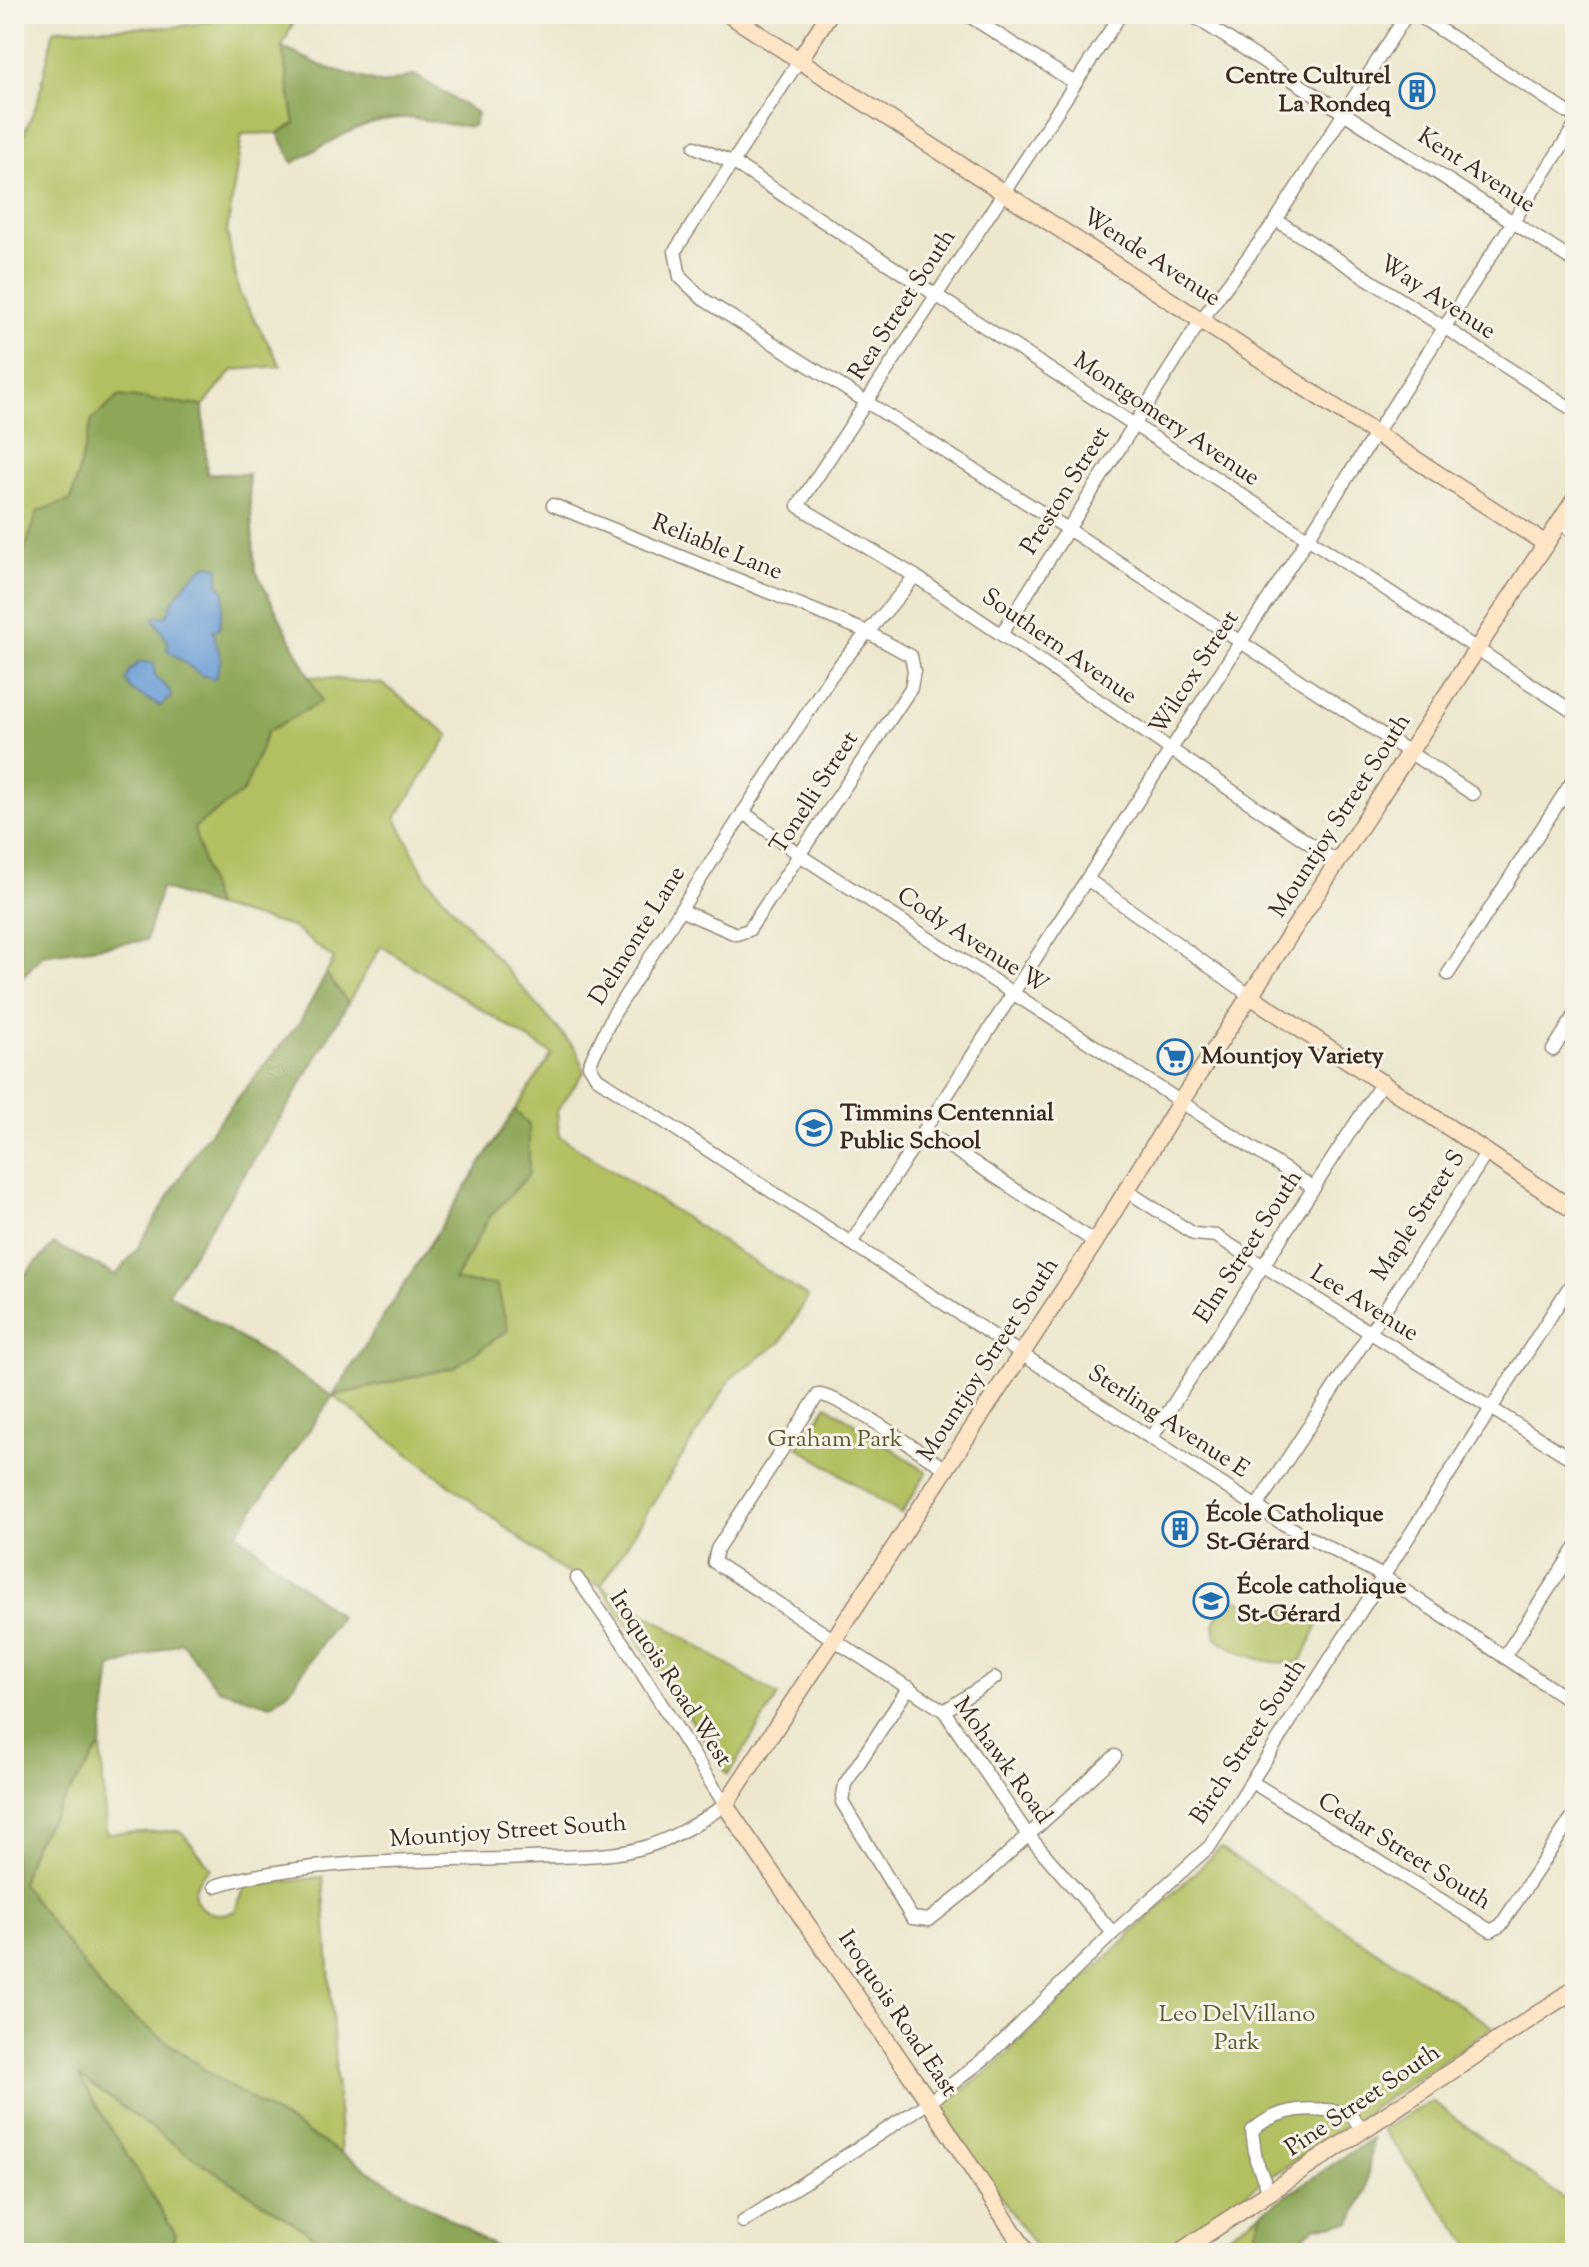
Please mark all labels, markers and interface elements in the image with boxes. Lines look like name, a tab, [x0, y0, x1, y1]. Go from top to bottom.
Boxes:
place label: Centre Culturel La Rondeq	[1226, 60, 1392, 122]
building icon: Centre Culturel La Rondeq	[1398, 72, 1436, 110]
street label: Kent Avenue	[1410, 120, 1542, 222]
street label: Wende Avenue	[1075, 200, 1227, 316]
street label: Rea Street South	[841, 223, 965, 387]
street label: Way Avenue	[1372, 247, 1502, 349]
street label: Montgomery Avenue	[1066, 345, 1266, 495]
street label: Preston Street	[1013, 420, 1119, 562]
street label: Reliable Lane	[646, 506, 788, 590]
street label: Southern Avenue	[974, 581, 1144, 713]
street label: Wilcox Street	[1142, 604, 1248, 742]
street label: Mountjoy Street South	[1262, 707, 1420, 925]
street label: Tonelli Street	[763, 725, 867, 861]
street label: Delmonte Lane	[582, 860, 694, 1012]
street label: Cody Avenue W	[890, 879, 1055, 1003]
supermarket icon: Mountjoy Variety	[1156, 1038, 1194, 1076]
place label: Mountjoy Variety	[1201, 1040, 1384, 1074]
place label: Timmins Centennial Public School	[840, 1097, 1054, 1159]
school or university icon: Timmins Centennial Public School	[795, 1109, 833, 1147]
street label: Maple Street S	[1364, 1144, 1474, 1288]
street label: Elm Street South	[1187, 1164, 1311, 1330]
street label: Mountjoy Street South	[910, 1251, 1068, 1469]
street label: Lee Avenue	[1303, 1257, 1425, 1351]
street label: Sterling Avenue E	[1080, 1357, 1256, 1487]
park label: Graham Park	[767, 1423, 903, 1457]
place label: École Catholique St-Gérard	[1206, 1498, 1384, 1560]
building icon: École Catholique St-Gérard	[1161, 1510, 1199, 1548]
place label: École catholique St-Gérard	[1237, 1570, 1406, 1632]
school or university icon: École catholique St-Gérard	[1192, 1582, 1230, 1620]
street label: Iroquois Road West	[600, 1584, 740, 1774]
street label: Birch Street South	[1183, 1652, 1315, 1832]
street label: Mohawk Road	[944, 1691, 1060, 1832]
street label: Cedar Street South	[1311, 1785, 1497, 1919]
street label: Mountjoy Street South	[388, 1807, 628, 1857]
street label: Iroquois Road East	[829, 1924, 965, 2104]
park label: Leo DelVillano Park	[1159, 1998, 1315, 2060]
street label: Pine Street South	[1279, 2036, 1447, 2166]

